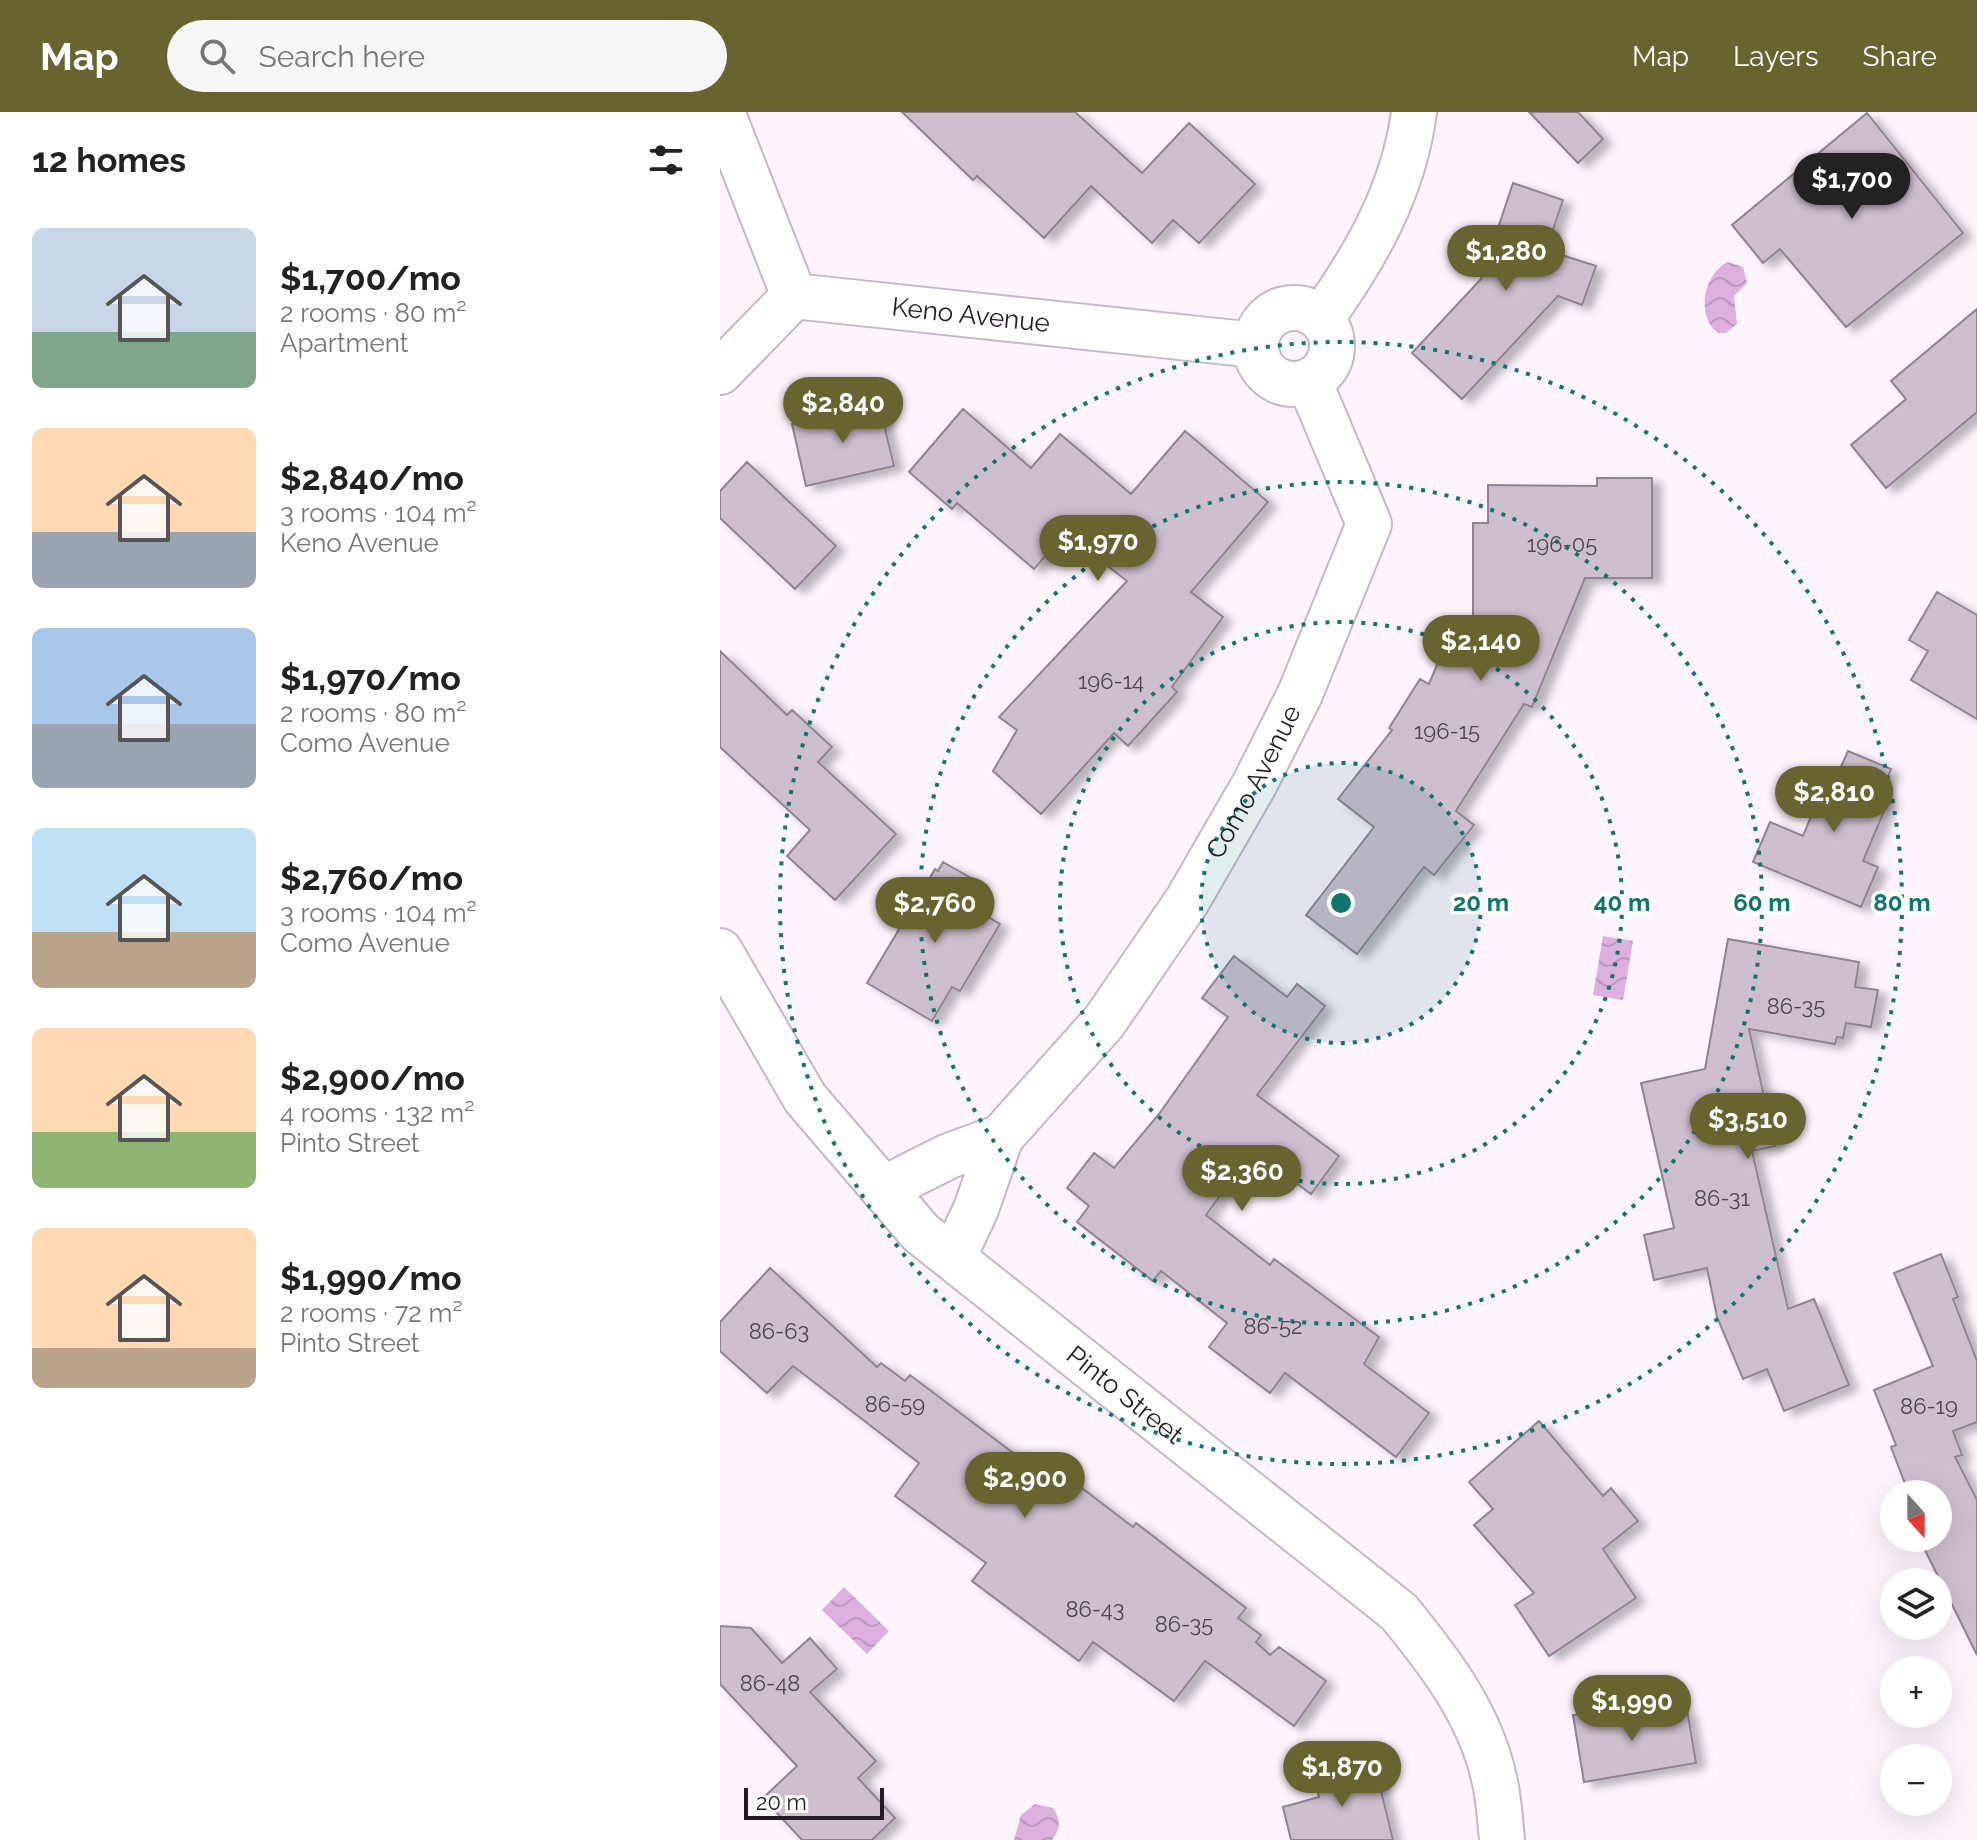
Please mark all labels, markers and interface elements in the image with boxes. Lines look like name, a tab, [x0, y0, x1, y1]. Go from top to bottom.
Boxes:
search box	[167, 20, 727, 92]
text: Map	[40, 34, 119, 79]
icon: search	[195, 34, 239, 78]
text: Search here	[259, 39, 425, 74]
text: Map	[1632, 40, 1689, 73]
text: Layers	[1733, 40, 1819, 73]
text: Share	[1863, 40, 1937, 73]
icon: filters	[644, 138, 688, 182]
text: 12 homes	[32, 140, 186, 180]
pin: $1,700	[1787, 153, 1917, 221]
text: $1,700	[1811, 164, 1893, 194]
pin: $1,280	[1441, 225, 1571, 293]
text: $1,280	[1465, 236, 1547, 266]
text: $1,700/mo	[280, 258, 461, 298]
icon: home	[96, 260, 192, 356]
street label: Keno Avenue	[890, 291, 1052, 338]
text: 2 rooms · 80 m²	[280, 298, 466, 328]
text: Apartment	[280, 328, 409, 358]
pin: $2,840	[778, 377, 908, 445]
text: $2,840	[801, 388, 885, 418]
text: $2,840/mo	[280, 458, 464, 498]
icon: home	[96, 460, 192, 556]
text: 3 rooms · 104 m²	[280, 498, 477, 528]
pin: $1,970	[1033, 515, 1163, 583]
text: $1,970	[1057, 526, 1139, 556]
text: Keno Avenue	[280, 528, 439, 558]
house number: 196-05	[1527, 531, 1597, 557]
pin: $2,140	[1416, 615, 1546, 683]
text: $2,140	[1441, 626, 1521, 656]
text: $1,970/mo	[280, 658, 461, 698]
icon: home	[96, 660, 192, 756]
house number: 196-14	[1078, 668, 1144, 694]
text: 2 rooms · 80 m²	[280, 698, 466, 728]
street label: Como Avenue	[1200, 700, 1307, 864]
house number: 196-15	[1414, 718, 1480, 744]
text: Como Avenue	[280, 728, 450, 758]
pin: $2,810	[1769, 766, 1899, 834]
text: $2,810	[1793, 777, 1875, 807]
text: $2,760/mo	[280, 858, 463, 898]
icon: home	[96, 860, 192, 956]
pin: $2,760	[870, 877, 1000, 945]
text: $2,760	[894, 888, 977, 918]
text: 20 m	[1453, 888, 1509, 917]
text: 40 m	[1594, 888, 1650, 917]
text: 60 m	[1733, 888, 1791, 917]
text: 80 m	[1873, 888, 1931, 917]
centre of rings	[1327, 889, 1355, 917]
text: 3 rooms · 104 m²	[280, 898, 477, 928]
text: Como Avenue	[280, 928, 450, 958]
house number: 86-35	[1767, 993, 1825, 1019]
text: $2,900/mo	[280, 1058, 465, 1098]
icon: home	[96, 1060, 192, 1156]
pin: $3,510	[1683, 1093, 1813, 1161]
text: 4 rooms · 132 m²	[280, 1098, 474, 1128]
text: $3,510	[1708, 1104, 1788, 1134]
text: Pinto Street	[280, 1128, 420, 1158]
pin: $2,360	[1177, 1145, 1307, 1213]
text: $2,360	[1200, 1156, 1284, 1186]
house number: 86-31	[1694, 1185, 1750, 1211]
text: $1,990/mo	[280, 1258, 462, 1298]
icon: home	[96, 1260, 192, 1356]
text: 2 rooms · 72 m²	[280, 1298, 463, 1328]
house number: 86-52	[1243, 1313, 1303, 1339]
house number: 86-63	[749, 1318, 809, 1344]
text: Pinto Street	[280, 1328, 420, 1358]
street label: Pinto Street	[1061, 1340, 1189, 1450]
house number: 86-59	[865, 1391, 925, 1417]
house number: 86-19	[1900, 1393, 1958, 1419]
pin: $2,900	[960, 1452, 1090, 1520]
text: $2,900	[983, 1463, 1067, 1493]
north arrow	[1880, 1480, 1952, 1552]
map controls	[1880, 1480, 1952, 1816]
button: layers	[1880, 1568, 1952, 1640]
house number: 86-43	[1065, 1596, 1125, 1622]
house number: 86-35	[1155, 1611, 1213, 1637]
button: +	[1880, 1656, 1952, 1728]
house number: 86-48	[740, 1670, 800, 1696]
pin: $1,990	[1567, 1675, 1697, 1743]
text: $1,990	[1591, 1686, 1673, 1716]
pin: $1,870	[1277, 1741, 1407, 1809]
button: −	[1880, 1744, 1952, 1816]
text: $1,870	[1301, 1752, 1383, 1782]
scale bar	[744, 1784, 884, 1820]
text: 20 m	[756, 1789, 807, 1815]

